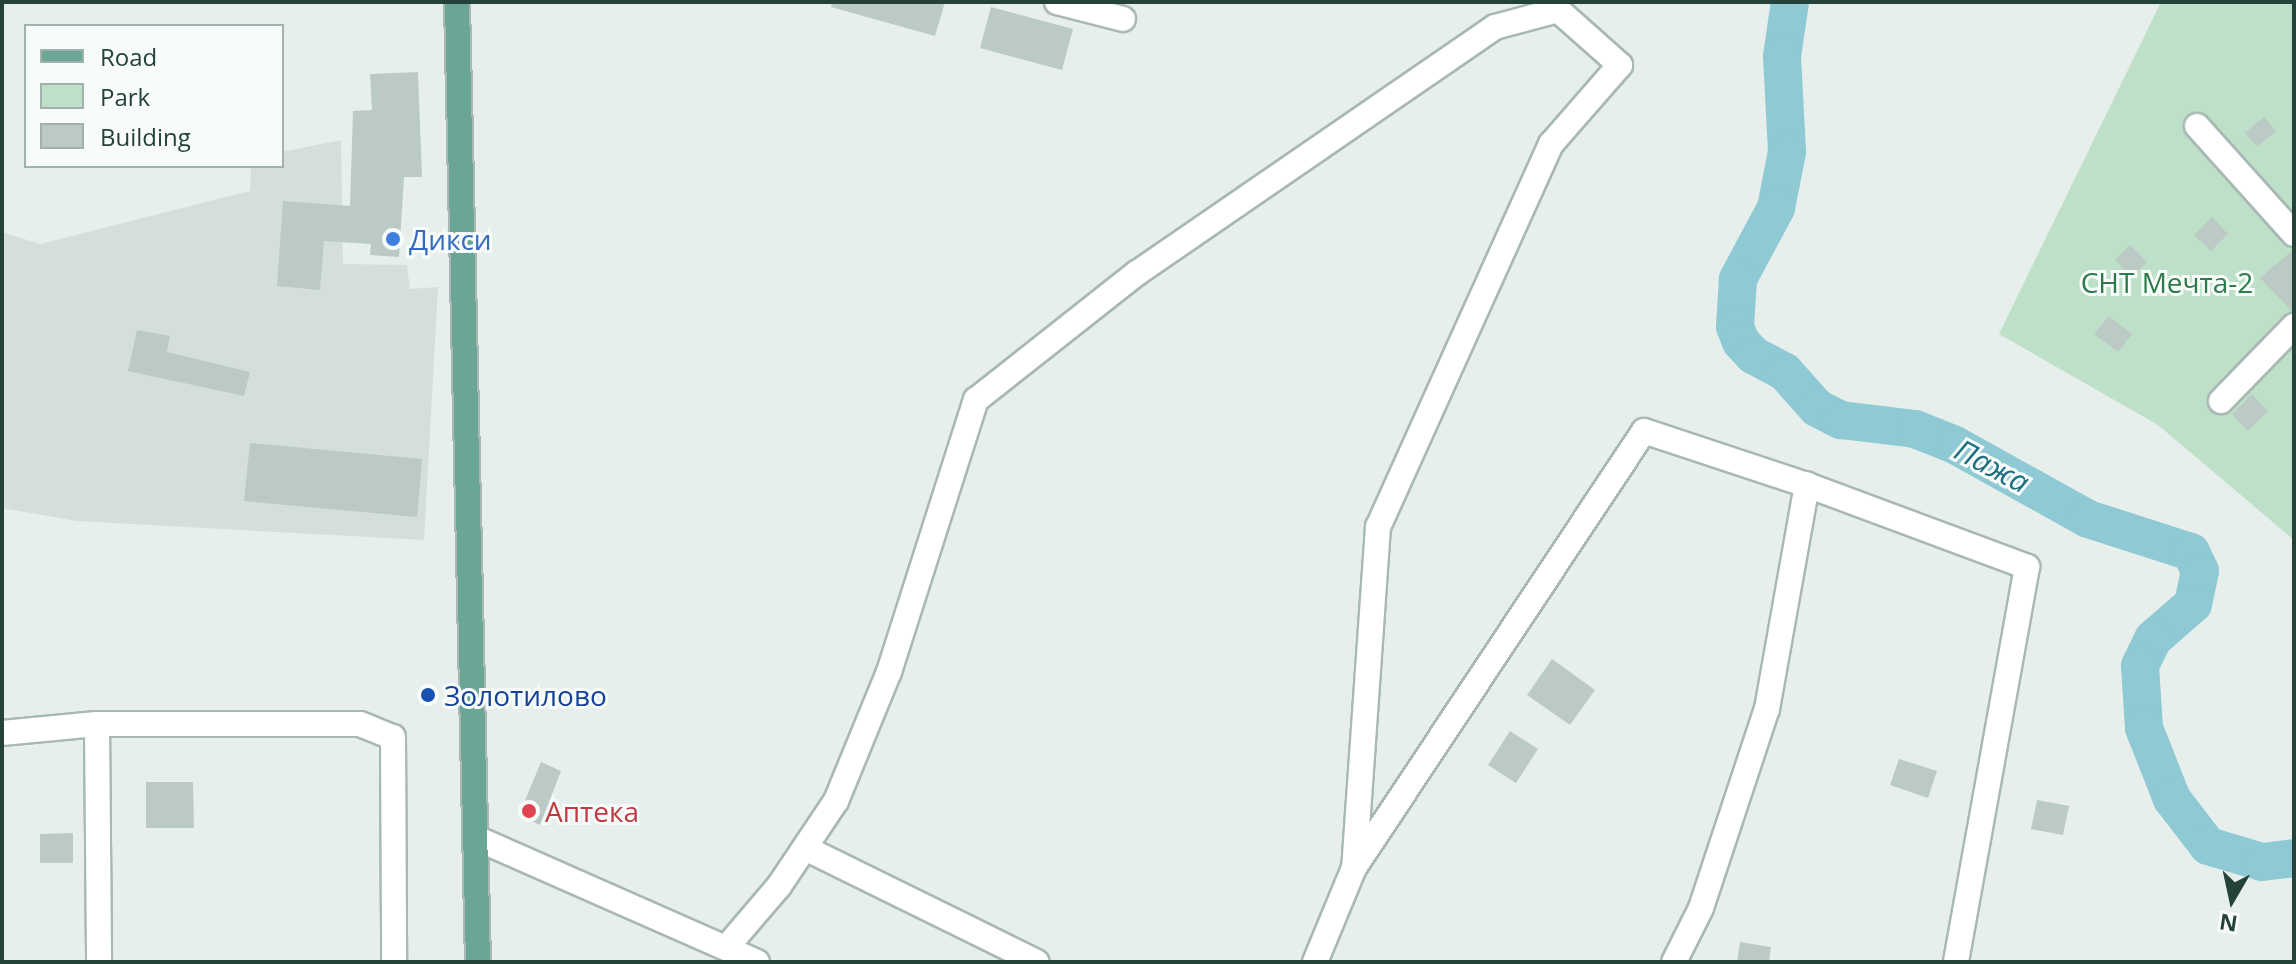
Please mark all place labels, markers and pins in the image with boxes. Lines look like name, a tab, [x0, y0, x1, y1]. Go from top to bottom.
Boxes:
place label: Дикси	[409, 222, 492, 256]
marker: Дикси	[384, 230, 402, 248]
place label: Золотилово	[444, 678, 607, 712]
marker: Золотилово	[419, 686, 437, 704]
place label: Аптека	[545, 794, 639, 828]
marker: Аптека	[520, 802, 538, 820]

